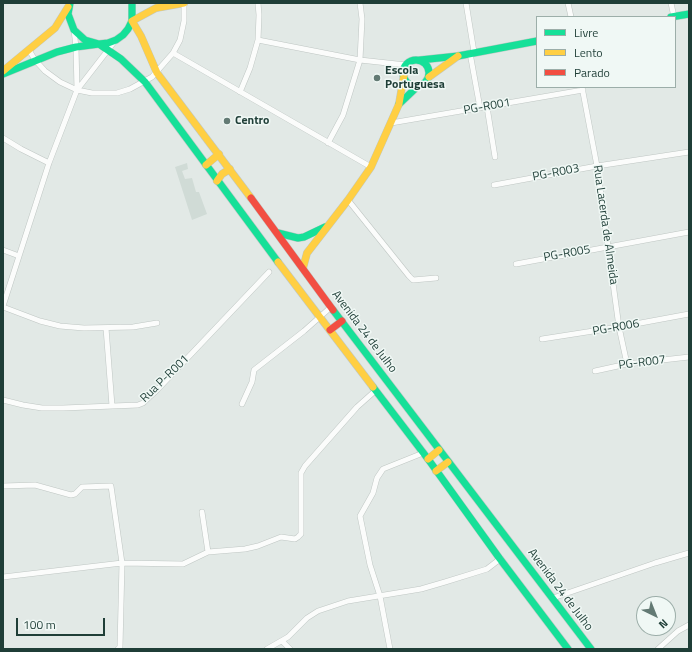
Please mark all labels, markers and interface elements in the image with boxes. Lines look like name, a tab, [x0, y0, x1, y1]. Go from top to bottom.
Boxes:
legend	[536, 16, 676, 88]
text: Livre	[574, 23, 598, 42]
text: Lento	[574, 43, 603, 62]
text: Parado	[574, 63, 610, 82]
place label: Escola Portuguesa	[385, 64, 445, 92]
marker: Escola Portuguesa	[372, 73, 382, 83]
street label: PG-R001	[462, 96, 512, 118]
place label: Centro	[235, 114, 269, 128]
marker: Centro	[222, 116, 232, 126]
street label: PG-R003	[531, 161, 581, 185]
street label: Rua Lacerda de Almeida	[589, 164, 621, 286]
street label: PG-R005	[542, 243, 592, 265]
street label: Avenida 24 de Julho	[328, 288, 400, 376]
street label: PG-R006	[591, 317, 641, 339]
street label: Rua P-R001	[138, 352, 192, 406]
street label: PG-R007	[618, 353, 666, 373]
street label: Avenida 24 de Julho	[524, 546, 596, 634]
north arrow	[636, 596, 676, 636]
scale bar	[18, 610, 107, 636]
text: 100 m	[23, 615, 56, 634]
text: N	[655, 616, 672, 632]

